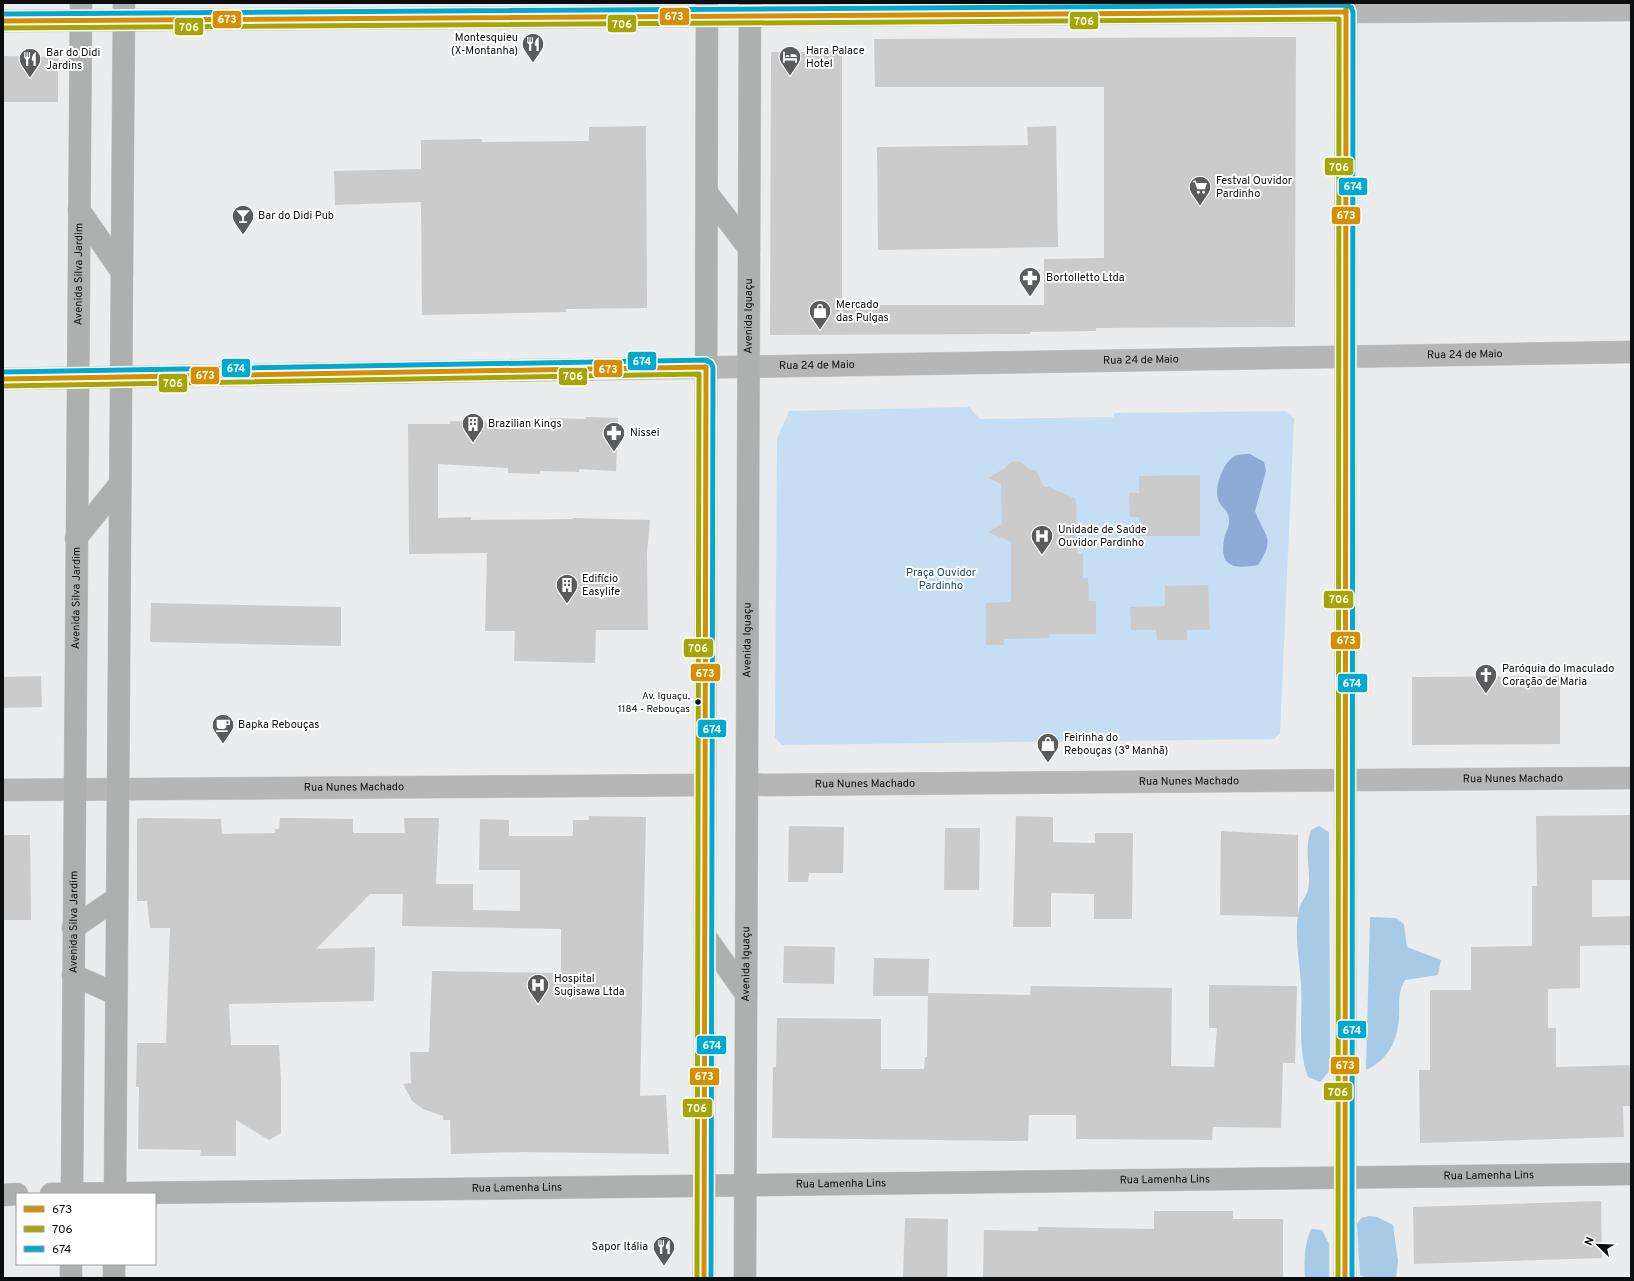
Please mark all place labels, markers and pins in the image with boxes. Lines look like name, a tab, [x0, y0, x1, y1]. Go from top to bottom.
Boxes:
place label: Montesquieu (X-Montanha)	[451, 31, 518, 58]
restaurant icon: Montesquieu (X-Montanha)	[520, 31, 546, 64]
hotel icon: Hara Palace Hotel	[777, 44, 803, 77]
place label: Hara Palace Hotel	[806, 44, 865, 71]
restaurant icon: Bar do Didi Jardins	[17, 46, 43, 79]
place label: Bar do Didi Jardins	[46, 46, 100, 73]
supermarket icon: Festval Ouvidor Pardinho	[1187, 174, 1213, 207]
place label: Festval Ouvidor Pardinho	[1216, 174, 1293, 201]
bar icon: Bar do Didi Pub	[230, 203, 256, 236]
place label: Bar do Didi Pub	[258, 209, 334, 223]
pharmacy icon: Bortolletto Ltda	[1017, 265, 1043, 298]
place label: Bortolletto Ltda	[1046, 271, 1125, 285]
shop icon: Mercado das Pulgas	[807, 298, 833, 331]
place label: Mercado das Pulgas	[836, 298, 889, 325]
building icon: Brazilian Kings	[460, 411, 486, 444]
place label: Brazilian Kings	[488, 417, 562, 431]
pharmacy icon: Nissei	[601, 420, 627, 453]
place label: Nissei	[630, 426, 660, 440]
hospital icon: Unidade de Saúde Ouvidor Pardinho	[1029, 523, 1055, 556]
place label: Unidade de Saúde Ouvidor Pardinho	[1058, 523, 1147, 550]
building icon: Edifício Easylife	[554, 572, 580, 605]
place label: Edifício Easylife	[582, 572, 620, 599]
church icon: Paróquia do Imaculado Coração de Maria	[1473, 662, 1499, 695]
place label: Paróquia do Imaculado Coração de Maria	[1502, 662, 1614, 689]
place label: Av. Iguaçu, 1184 - Rebouças	[618, 690, 690, 716]
marker: Av. Iguaçu, 1184 - Rebouças	[693, 697, 703, 707]
cafe icon: Bapka Rebouças	[210, 712, 236, 745]
place label: Bapka Rebouças	[238, 718, 319, 732]
shop icon: Feirinha do Rebouças (3° Manhã)	[1035, 731, 1061, 764]
place label: Feirinha do Rebouças (3° Manhã)	[1064, 731, 1168, 758]
hospital icon: Hospital Sugisawa Ltda	[525, 972, 551, 1005]
place label: Hospital Sugisawa Ltda	[554, 972, 625, 999]
restaurant icon: Sapor Itália	[651, 1234, 677, 1267]
place label: Sapor Itália	[592, 1240, 648, 1254]

